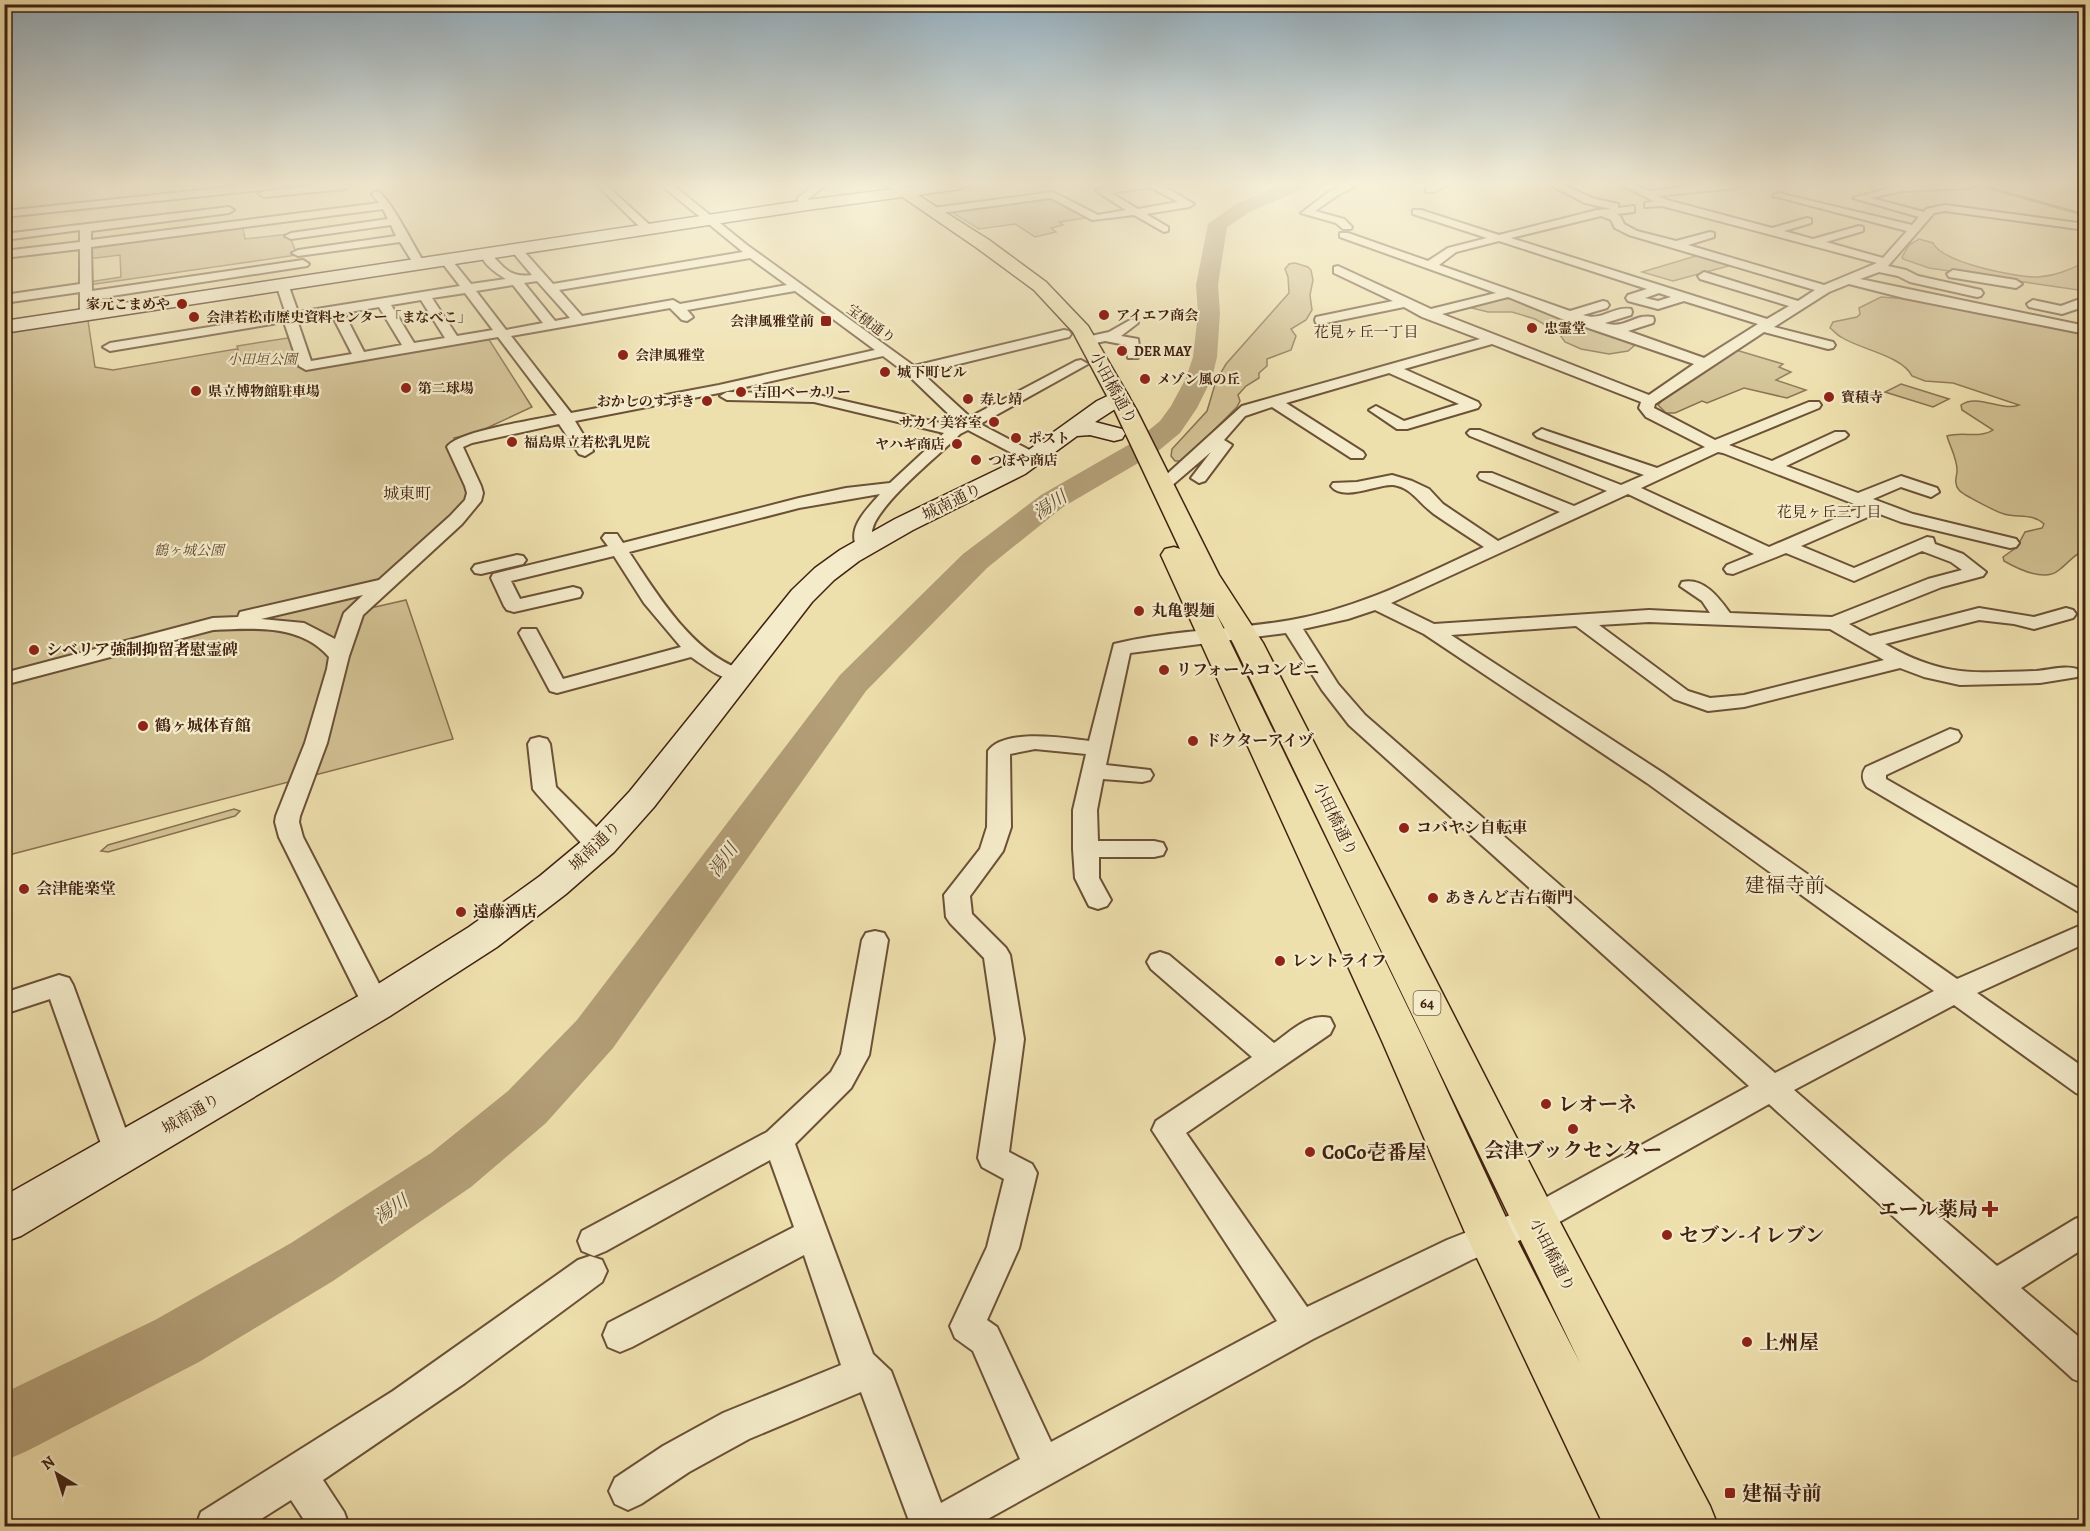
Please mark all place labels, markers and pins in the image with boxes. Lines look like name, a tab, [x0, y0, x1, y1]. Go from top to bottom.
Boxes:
place label: 家元こまめや	[86, 295, 170, 314]
marker: 家元こまめや	[175, 297, 189, 311]
place label: アイエフ商会	[1116, 306, 1198, 325]
place label: 会津若松市歴史資料センター「まなべこ」	[206, 308, 471, 327]
marker: アイエフ商会	[1097, 308, 1111, 322]
marker: 会津若松市歴史資料センター「まなべこ」	[187, 310, 201, 324]
place label: 会津風雅堂前	[730, 312, 814, 331]
marker: 会津風雅堂前	[819, 314, 833, 328]
place label: 忠霊堂	[1544, 319, 1586, 338]
marker: 忠霊堂	[1525, 321, 1539, 335]
place label: DER MAY	[1134, 342, 1192, 361]
marker: DER MAY	[1115, 344, 1129, 358]
place label: 会津風雅堂	[635, 346, 705, 365]
marker: 会津風雅堂	[616, 348, 630, 362]
place label: 城下町ビル	[897, 363, 967, 382]
marker: 城下町ビル	[878, 365, 892, 379]
place label: メゾン風の丘	[1157, 370, 1241, 389]
marker: メゾン風の丘	[1138, 372, 1152, 386]
place label: 第二球場	[418, 379, 474, 398]
marker: 第二球場	[399, 381, 413, 395]
place label: 県立博物館駐車場	[208, 382, 320, 401]
place label: 吉田ベーカリー	[753, 383, 851, 402]
marker: 県立博物館駐車場	[189, 384, 203, 398]
marker: 吉田ベーカリー	[734, 385, 748, 399]
place label: 寳積寺	[1841, 388, 1883, 407]
place label: 寿し靖	[980, 390, 1022, 409]
marker: 寳積寺	[1822, 390, 1836, 404]
place label: おかしのすずき	[597, 392, 695, 411]
marker: 寿し靖	[961, 392, 975, 406]
marker: おかしのすずき	[700, 394, 714, 408]
place label: サカイ美容室	[899, 413, 982, 432]
marker: サカイ美容室	[987, 415, 1001, 429]
place label: ポスト	[1028, 429, 1070, 448]
marker: ポスト	[1009, 431, 1023, 445]
place label: 福島県立若松乳児院	[524, 433, 650, 452]
marker: 福島県立若松乳児院	[505, 435, 519, 449]
place label: ヤハギ商店	[875, 435, 945, 454]
marker: ヤハギ商店	[950, 437, 964, 451]
place label: つぼや商店	[988, 451, 1058, 470]
marker: つぼや商店	[969, 453, 983, 467]
place label: 丸亀製麺	[1151, 600, 1215, 622]
marker: 丸亀製麺	[1132, 604, 1146, 618]
place label: シベリア強制抑留者慰霊碑	[46, 639, 238, 661]
marker: シベリア強制抑留者慰霊碑	[27, 643, 41, 657]
place label: リフォームコンビニ	[1176, 659, 1319, 681]
marker: リフォームコンビニ	[1157, 663, 1171, 677]
place label: 鶴ヶ城体育館	[155, 715, 251, 737]
marker: 鶴ヶ城体育館	[136, 719, 150, 733]
place label: ドクターアイヅ	[1205, 730, 1314, 752]
marker: ドクターアイヅ	[1186, 734, 1200, 748]
place label: コバヤシ自転車	[1416, 817, 1528, 839]
marker: コバヤシ自転車	[1397, 821, 1411, 835]
place label: 会津能楽堂	[36, 878, 116, 900]
marker: 会津能楽堂	[17, 882, 31, 896]
place label: あきんど吉右衛門	[1445, 887, 1573, 909]
marker: あきんど吉右衛門	[1426, 891, 1440, 905]
place label: 遠藤酒店	[473, 901, 537, 923]
marker: 遠藤酒店	[454, 905, 468, 919]
place label: レントライフ	[1292, 950, 1387, 972]
marker: レントライフ	[1273, 954, 1287, 968]
place label: レオーネ	[1558, 1091, 1637, 1118]
marker: レオーネ	[1539, 1097, 1553, 1111]
marker: 会津ブックセンター	[1566, 1122, 1580, 1136]
place label: 会津ブックセンター	[1484, 1137, 1662, 1164]
place label: CoCo壱番屋	[1322, 1139, 1427, 1166]
marker: CoCo壱番屋	[1303, 1145, 1317, 1159]
place label: エール薬局	[1878, 1196, 1978, 1223]
marker: エール薬局	[1983, 1202, 1997, 1216]
place label: セブン-イレブン	[1679, 1222, 1825, 1249]
marker: セブン-イレブン	[1660, 1228, 1674, 1242]
place label: 上州屋	[1759, 1329, 1819, 1356]
marker: 上州屋	[1740, 1335, 1754, 1349]
place label: 建福寺前	[1742, 1480, 1822, 1507]
marker: 建福寺前	[1723, 1486, 1737, 1500]

